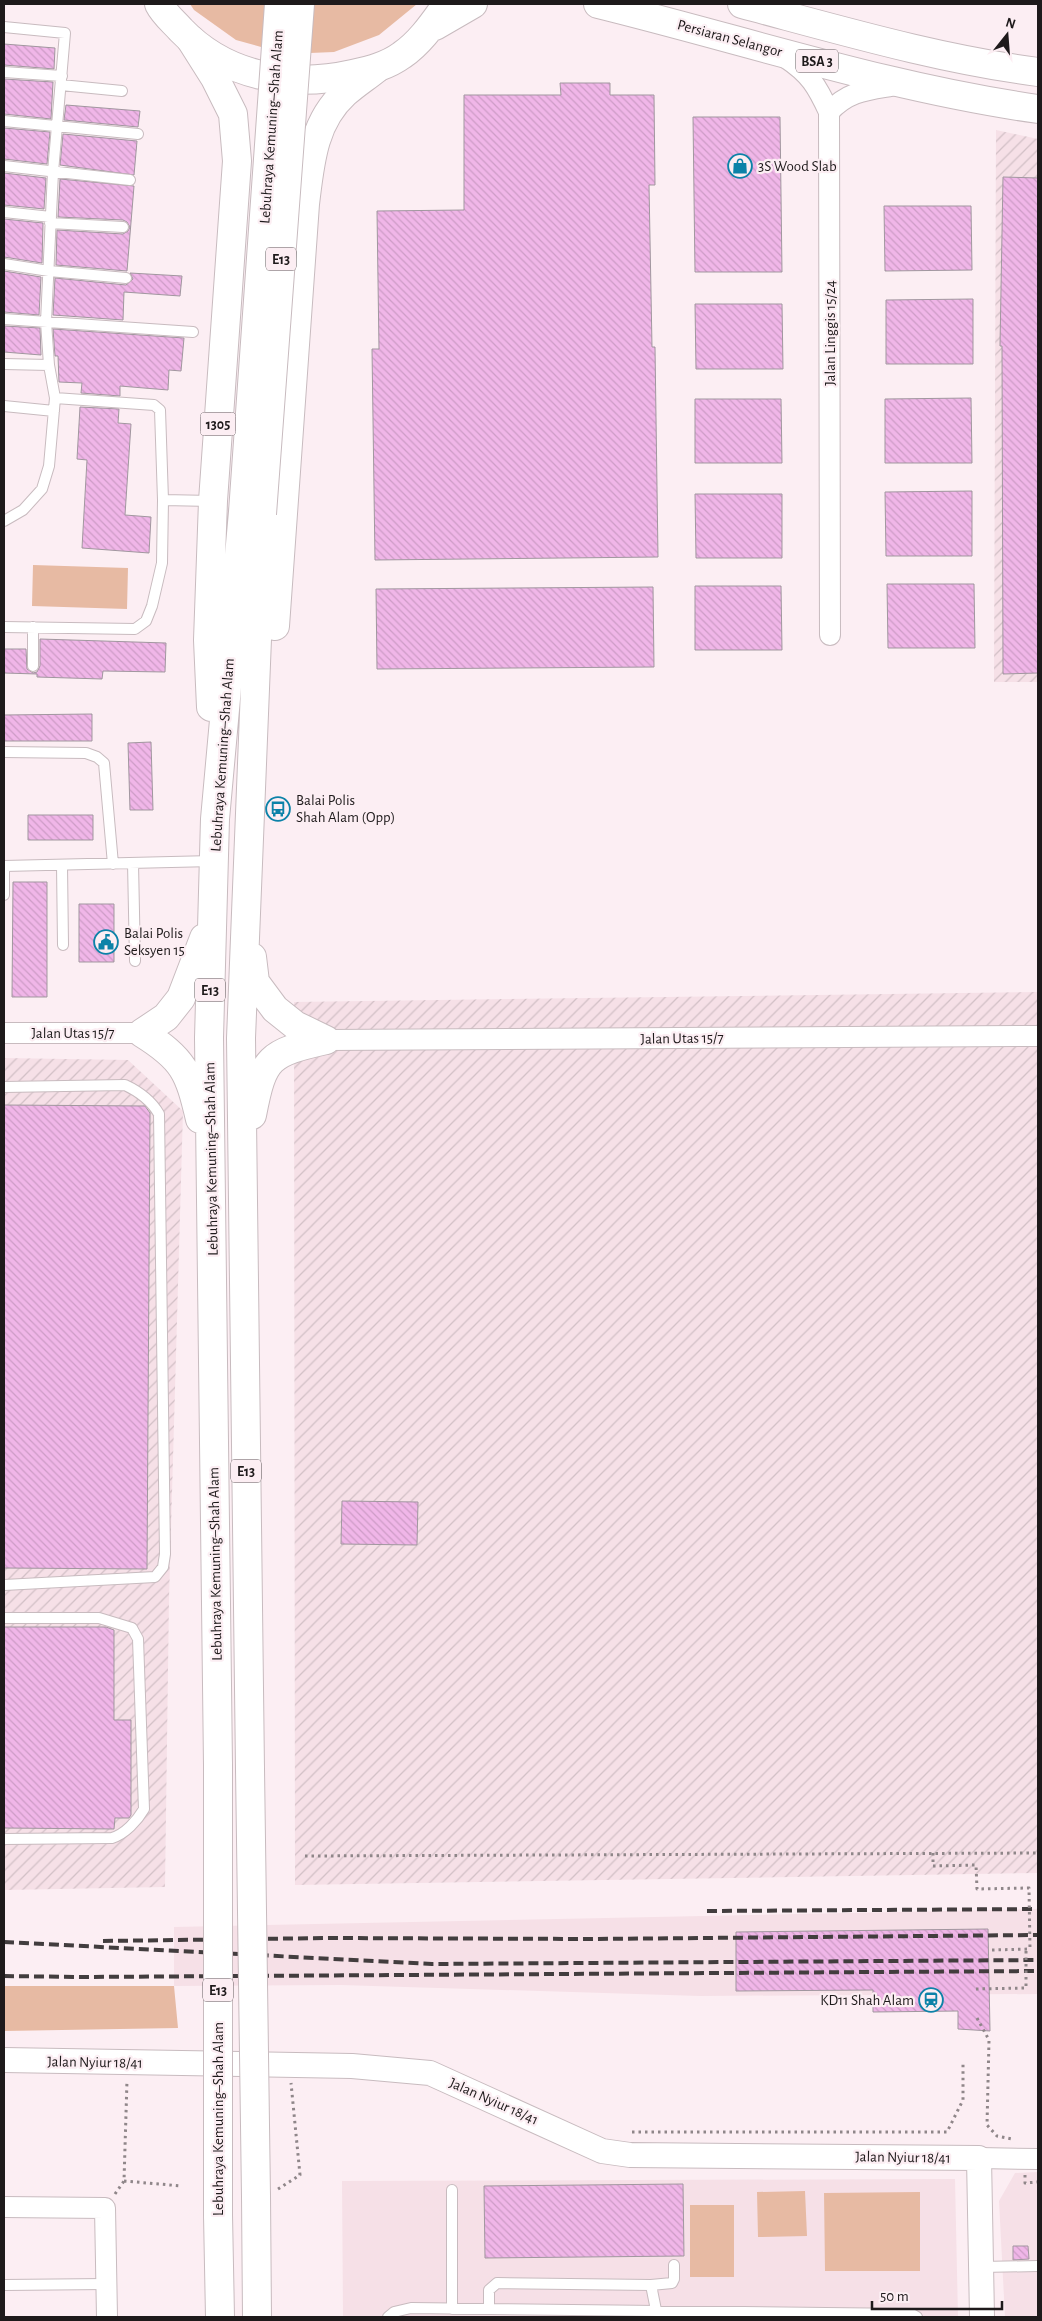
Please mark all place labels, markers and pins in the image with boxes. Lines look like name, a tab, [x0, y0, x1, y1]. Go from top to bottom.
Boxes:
shop icon: 3S Wood Slab	[727, 153, 753, 179]
place label: 3S Wood Slab	[758, 159, 837, 174]
place label: Balai Polis Shah Alam (Opp)	[296, 793, 395, 825]
bus stop icon: Balai Polis Shah Alam (Opp)	[265, 796, 291, 822]
place label: Balai Polis Seksyen 15	[124, 926, 185, 958]
public building icon: Balai Polis Seksyen 15	[93, 929, 119, 955]
station icon: KD11 Shah Alam	[918, 1987, 944, 2013]
place label: KD11 Shah Alam	[820, 1993, 914, 2008]

